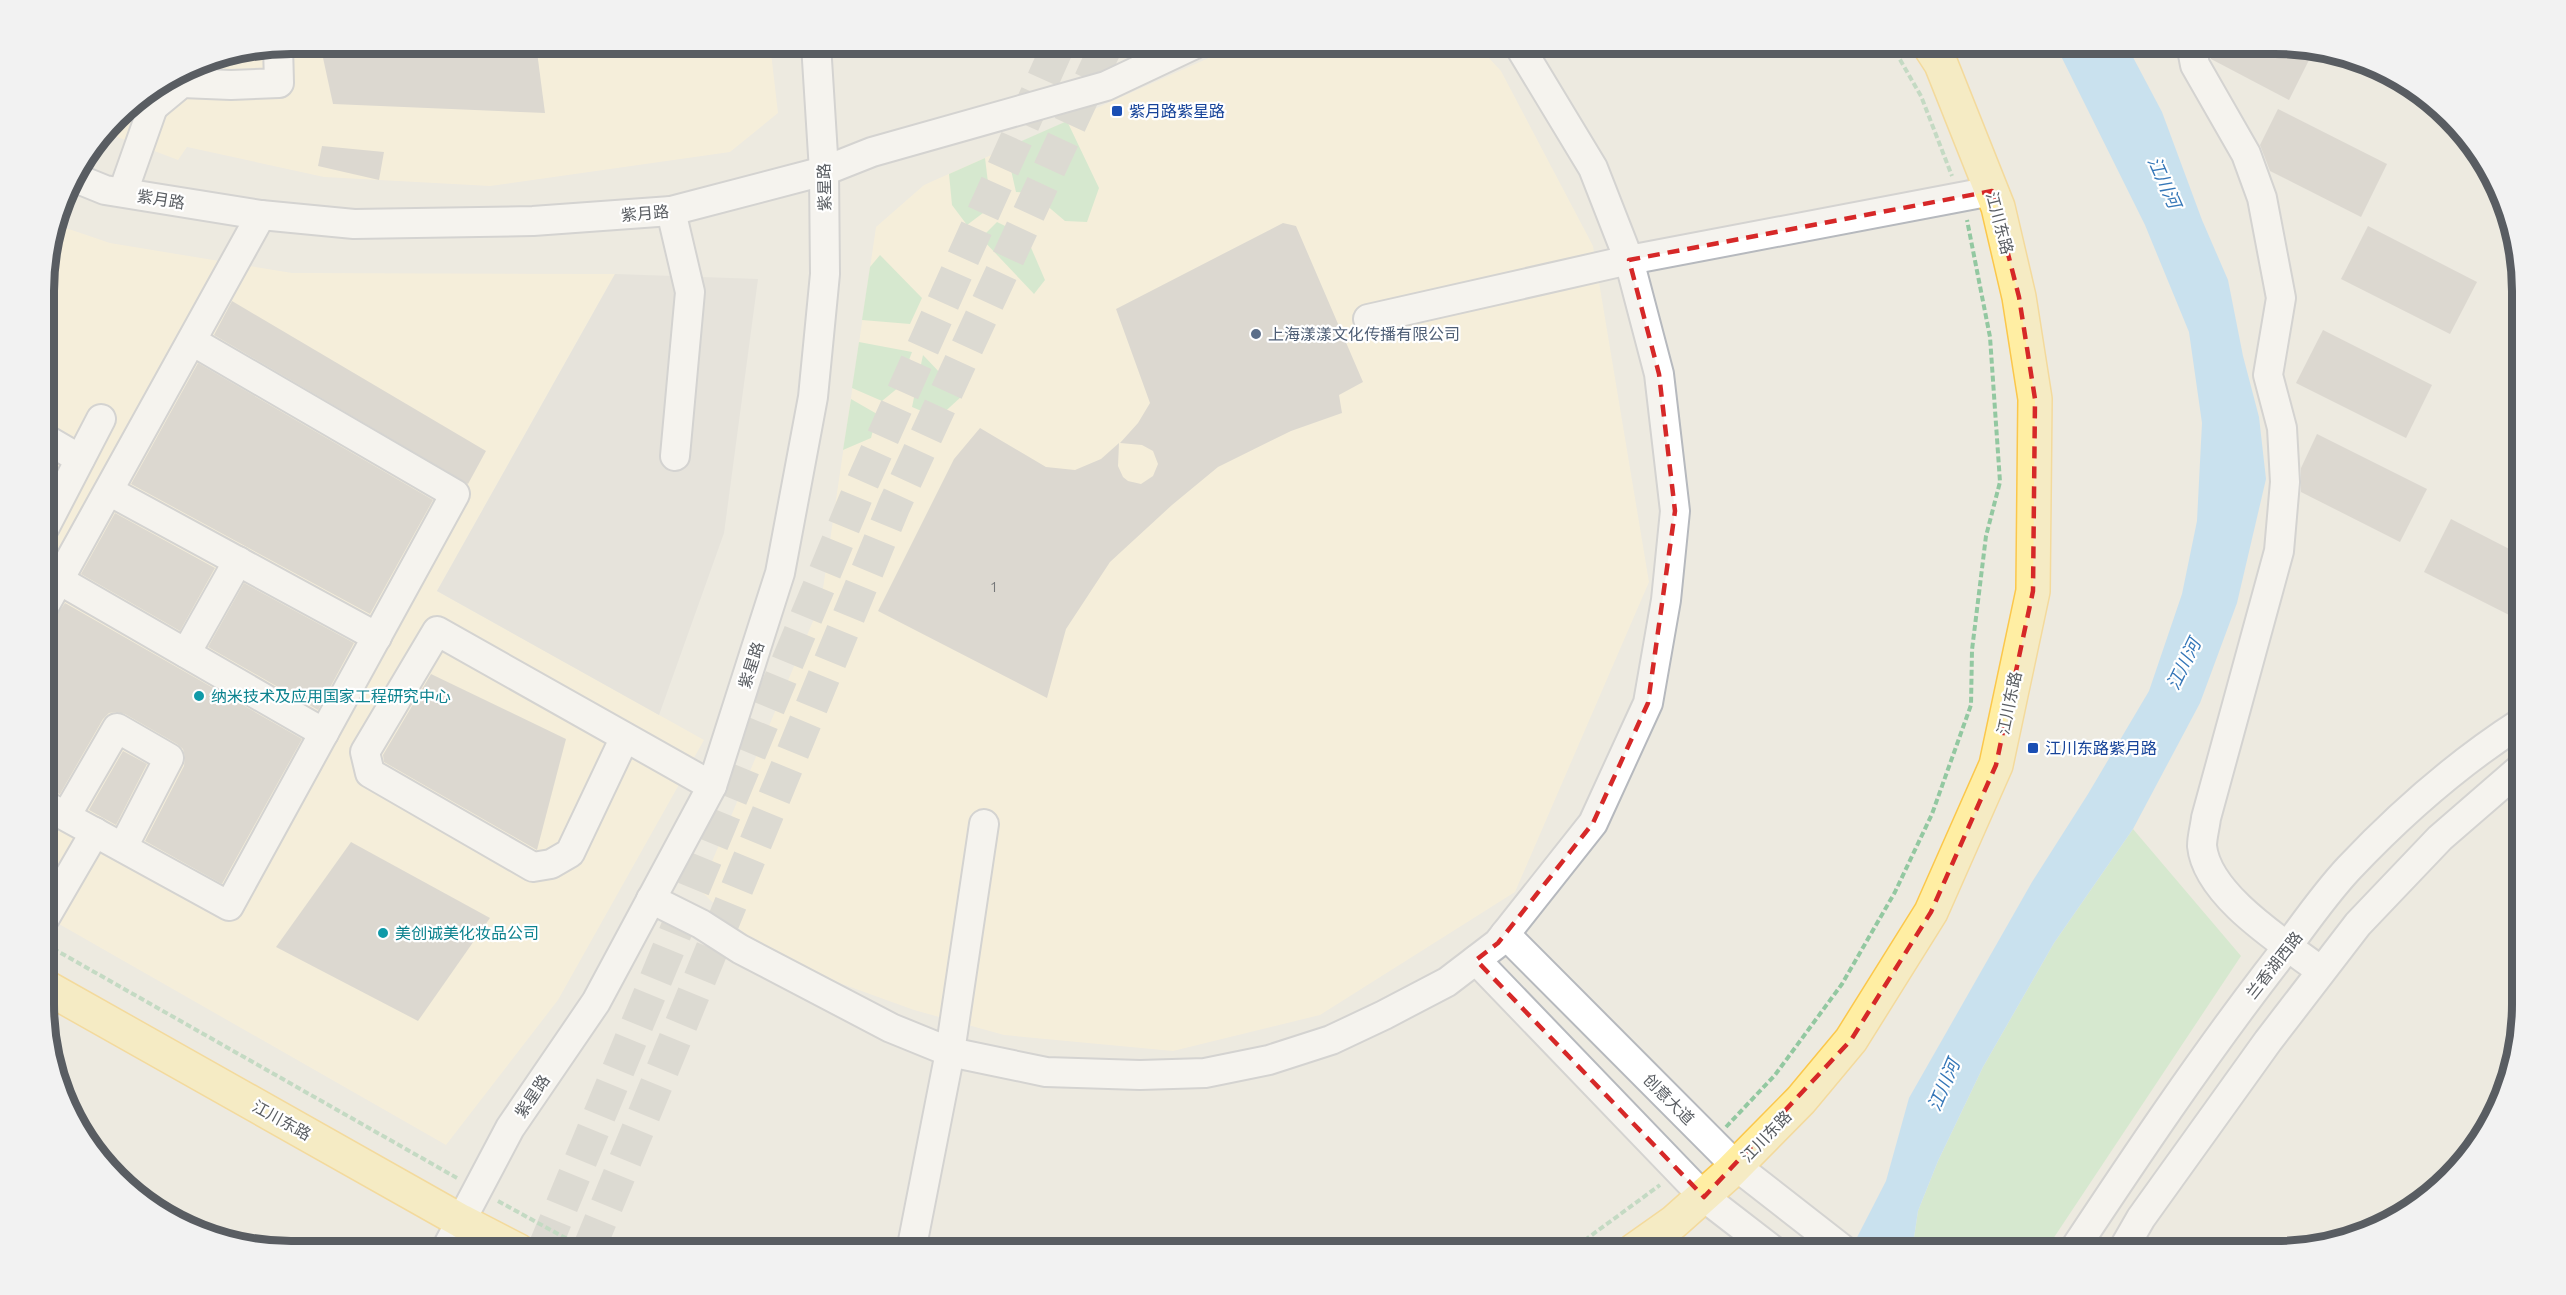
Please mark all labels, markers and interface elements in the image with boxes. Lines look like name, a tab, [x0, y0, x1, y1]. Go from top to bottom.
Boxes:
place label: 紫月路紫星路	[1129, 102, 1225, 120]
marker: 紫月路紫星路	[1110, 104, 1124, 118]
water label: 江川河	[2145, 153, 2186, 213]
street label: 紫星路	[815, 163, 833, 211]
street label: 紫月路	[136, 186, 186, 212]
street label: 江川东路	[1983, 190, 2017, 256]
street label: 紫月路	[620, 202, 670, 224]
place label: 上海漾漾文化传播有限公司	[1268, 325, 1460, 343]
marker: 上海漾漾文化传播有限公司	[1249, 327, 1263, 341]
house number: 1	[990, 579, 998, 595]
water label: 江川河	[2162, 633, 2205, 693]
street label: 紫星路	[735, 639, 767, 691]
street label: 江川东路	[1994, 670, 2024, 736]
place label: 纳米技术及应用国家工程研究中心	[211, 687, 451, 705]
marker: 纳米技术及应用国家工程研究中心	[192, 689, 206, 703]
place label: 江川东路紫月路	[2045, 739, 2157, 757]
marker: 江川东路紫月路	[2026, 741, 2040, 755]
place label: 美创诚美化妆品公司	[395, 924, 539, 942]
marker: 美创诚美化妆品公司	[376, 926, 390, 940]
street label: 兰香湖西路	[2242, 928, 2306, 1002]
water label: 江川河	[1923, 1053, 1964, 1114]
street label: 创意大道	[1640, 1070, 1698, 1128]
street label: 紫星路	[511, 1071, 553, 1121]
street label: 江川东路	[250, 1097, 314, 1143]
street label: 江川东路	[1737, 1107, 1795, 1165]

